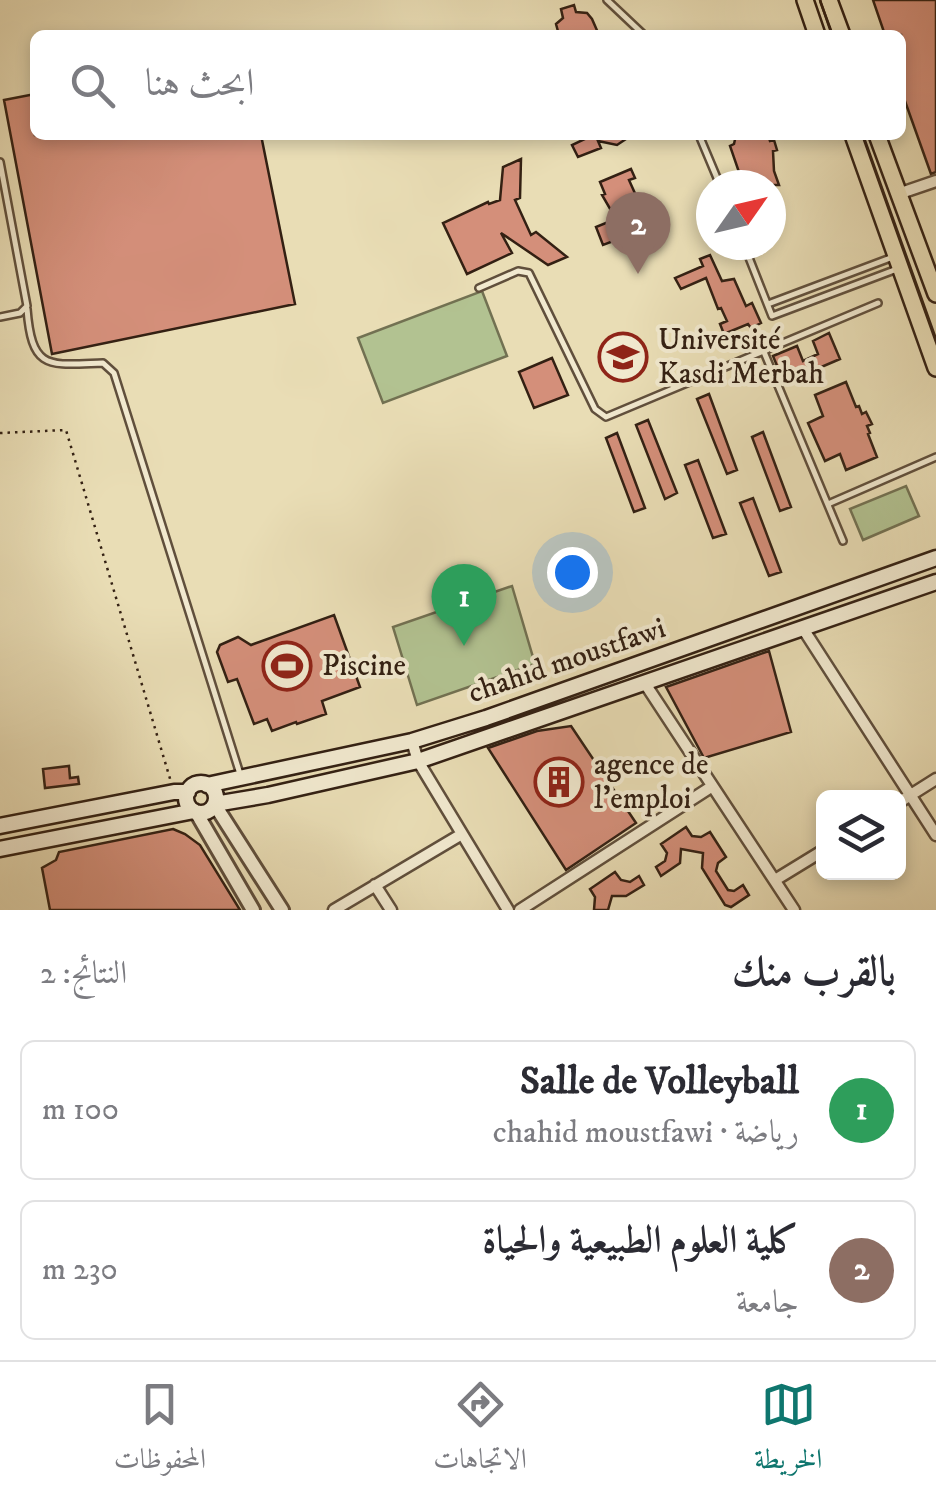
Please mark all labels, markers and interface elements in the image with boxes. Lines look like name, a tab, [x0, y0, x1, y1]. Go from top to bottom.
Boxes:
search box	[30, 30, 906, 140]
icon: search	[65, 58, 120, 113]
text: ابحث هنا	[145, 60, 255, 108]
north arrow	[696, 170, 786, 260]
pin: 2	[606, 192, 670, 274]
place label: Université Kasdi Merbah	[658, 322, 824, 393]
school or university icon: Université Kasdi Merbah	[597, 331, 649, 383]
your location	[547, 547, 598, 598]
pin: 1	[432, 564, 496, 646]
street label: chahid moustfawi	[463, 610, 671, 712]
sports icon: Piscine	[261, 640, 313, 692]
place label: Piscine	[322, 648, 406, 685]
place label: agence de l'emploi	[594, 747, 709, 818]
building icon: agence de l'emploi	[533, 756, 585, 808]
map controls	[816, 790, 906, 880]
button: layers	[816, 790, 906, 880]
text: بالقرب منك	[732, 947, 896, 999]
text: النتائج: 2	[40, 954, 127, 994]
text: Salle de Volleyball	[520, 1058, 799, 1106]
text: 100 m	[42, 1090, 119, 1130]
text: 1	[856, 1090, 867, 1130]
text: رياضة · chahid moustfawi	[493, 1113, 799, 1153]
text: كلية العلوم الطبيعية والحياة	[482, 1217, 799, 1265]
text: 230 m	[42, 1250, 118, 1290]
text: 2	[854, 1250, 869, 1290]
text: جامعة	[736, 1283, 799, 1323]
tab: المحفوظات	[114, 1377, 206, 1486]
tab: الاتجاهات	[433, 1377, 527, 1486]
tab: الخريطة	[754, 1377, 822, 1486]

